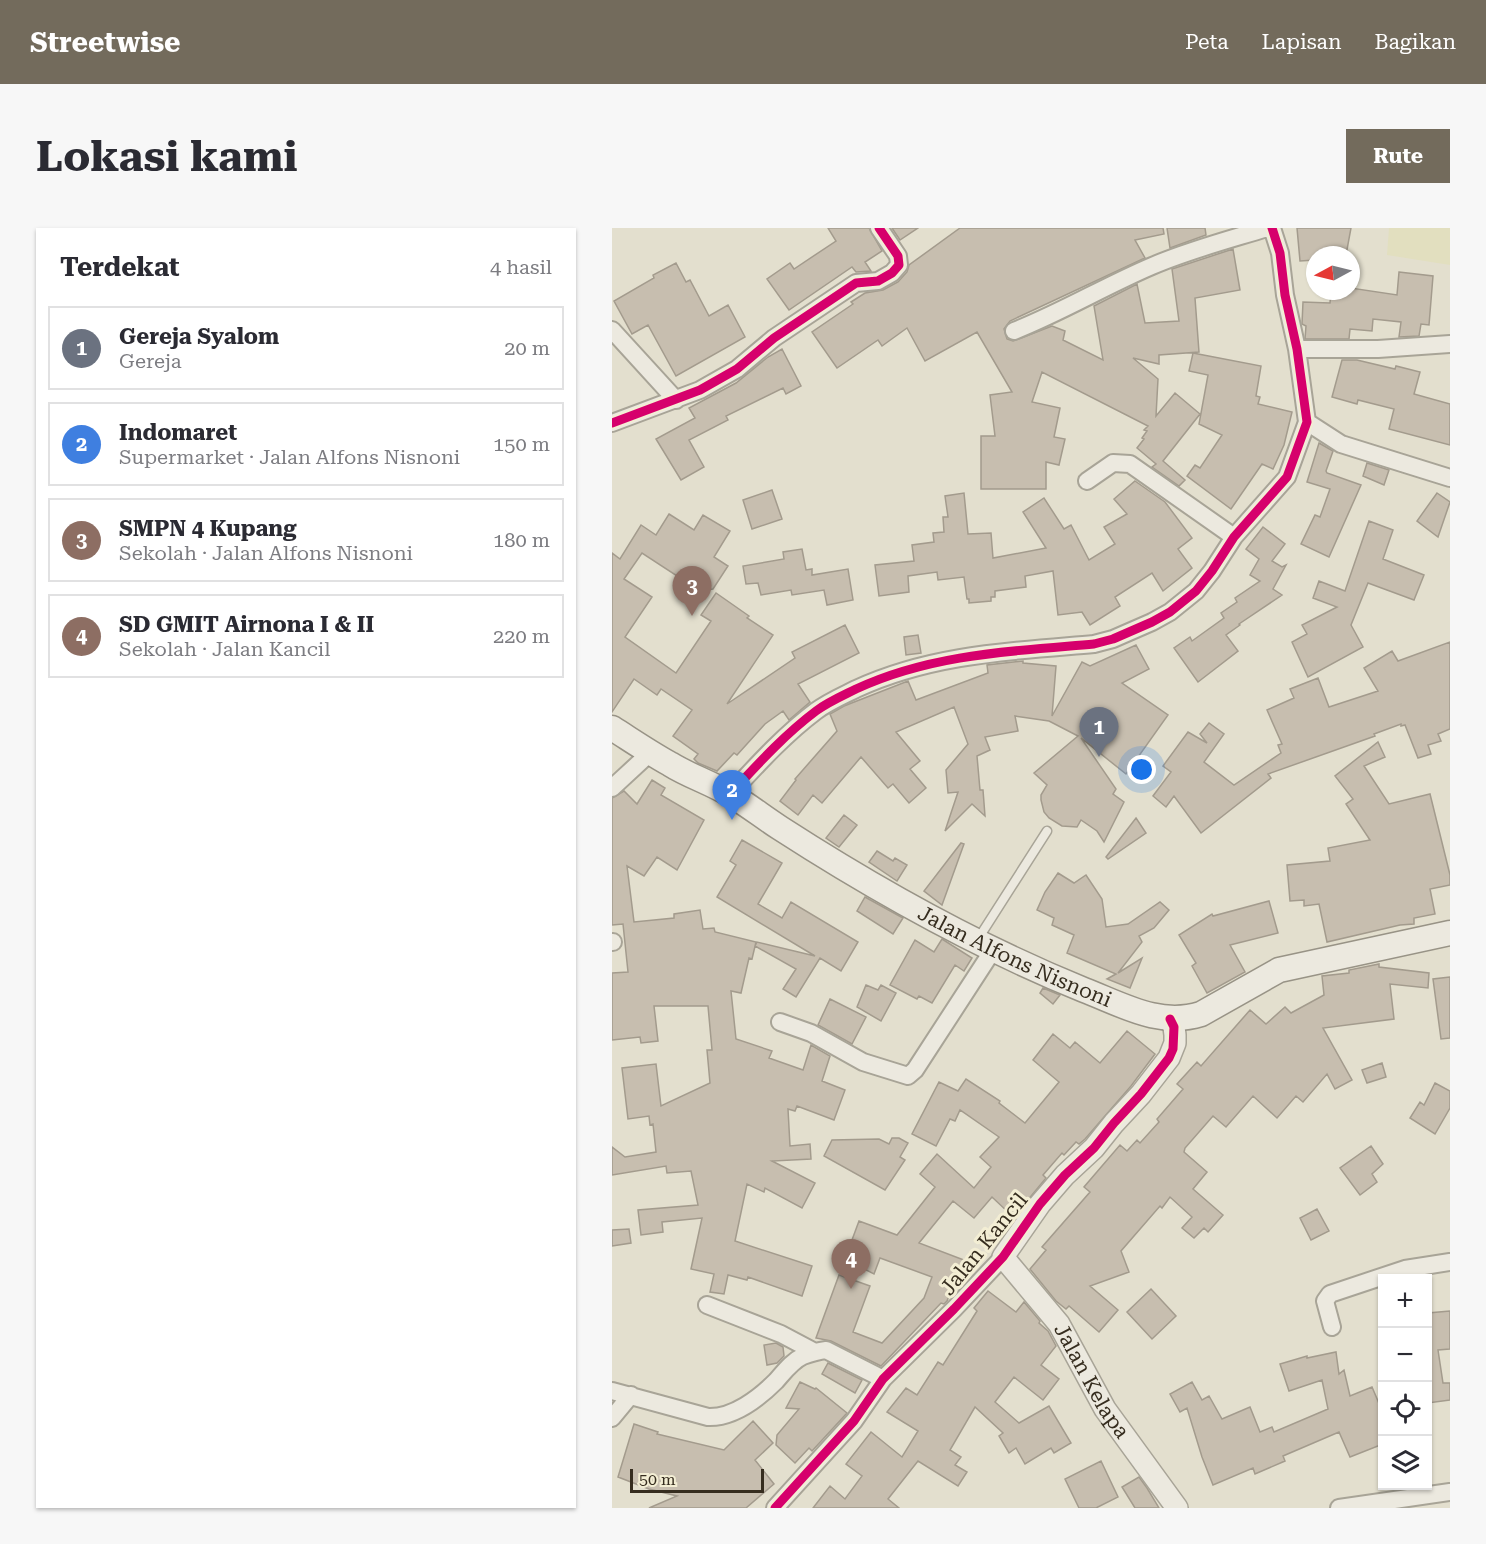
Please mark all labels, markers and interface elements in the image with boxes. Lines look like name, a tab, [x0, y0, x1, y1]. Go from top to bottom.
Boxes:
text: Streetwise	[30, 26, 181, 59]
text: Peta	[1185, 30, 1229, 54]
text: Lapisan	[1262, 30, 1342, 54]
text: Bagikan	[1375, 30, 1456, 54]
button: Rute	[1346, 129, 1450, 183]
text: Lokasi kami	[36, 132, 297, 181]
north arrow	[1306, 246, 1360, 300]
text: Terdekat	[60, 252, 180, 282]
text: 4 hasil	[490, 255, 552, 279]
text: Gereja Syalom	[119, 324, 279, 349]
text: 1	[76, 336, 87, 360]
text: 20 m	[504, 336, 550, 360]
text: Gereja	[119, 349, 182, 373]
text: Indomaret	[119, 420, 237, 445]
text: 2	[76, 432, 87, 456]
text: 150 m	[493, 432, 550, 456]
text: Supermarket · Jalan Alfons Nisnoni	[119, 445, 460, 469]
text: SMPN 4 Kupang	[119, 516, 297, 541]
text: 3	[76, 528, 87, 552]
text: 180 m	[493, 528, 550, 552]
text: Sekolah · Jalan Alfons Nisnoni	[119, 541, 413, 565]
pin: 3	[672, 566, 712, 616]
text: SD GMIT Airnona I & II	[119, 612, 374, 637]
text: 4	[76, 624, 87, 648]
text: 220 m	[493, 624, 550, 648]
text: Sekolah · Jalan Kancil	[119, 637, 330, 661]
pin: 1	[1080, 708, 1118, 757]
your location	[1127, 755, 1156, 784]
pin: 2	[712, 770, 752, 820]
street label: Jalan Alfons Nisnoni	[914, 901, 1116, 1012]
street label: Jalan Kancil	[936, 1188, 1033, 1300]
pin: 4	[832, 1240, 870, 1289]
map controls	[1378, 1274, 1432, 1490]
button: +	[1378, 1274, 1432, 1328]
street label: Jalan Kelapa	[1049, 1320, 1135, 1444]
button: −	[1378, 1328, 1432, 1382]
button: locate	[1378, 1382, 1432, 1436]
button: layers	[1378, 1436, 1432, 1490]
scale bar	[630, 1466, 764, 1494]
text: 50 m	[639, 1470, 676, 1489]

